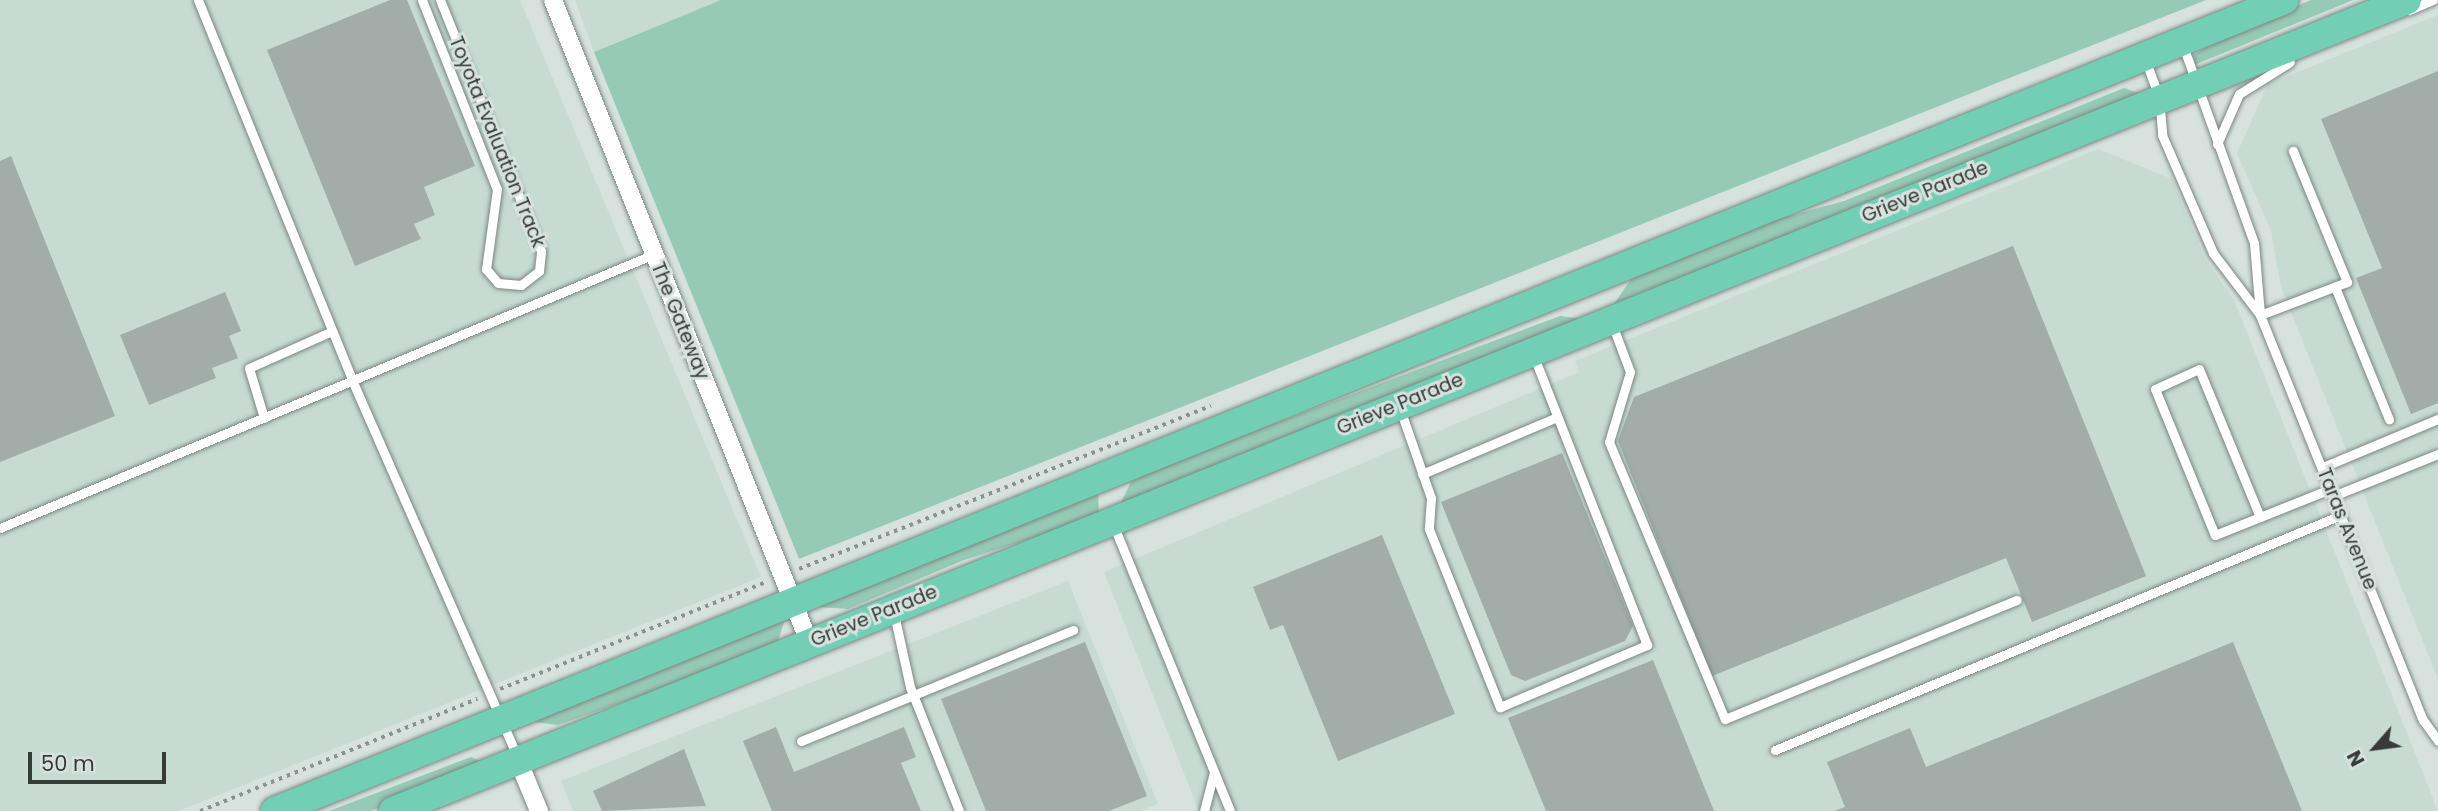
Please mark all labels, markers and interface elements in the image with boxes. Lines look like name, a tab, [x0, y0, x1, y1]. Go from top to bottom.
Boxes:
street label: Toyota Evaluation Track	[444, 33, 550, 251]
street label: Grieve Parade	[1858, 156, 1992, 228]
street label: The Gateway	[646, 259, 714, 383]
street label: Grieve Parade	[1333, 368, 1467, 440]
street label: Taras Avenue	[2312, 465, 2382, 593]
street label: Grieve Parade	[807, 580, 941, 652]
north arrow	[2340, 713, 2410, 783]
scale bar	[32, 738, 170, 782]
text: N	[2341, 745, 2371, 771]
text: 50 m	[41, 749, 95, 778]

